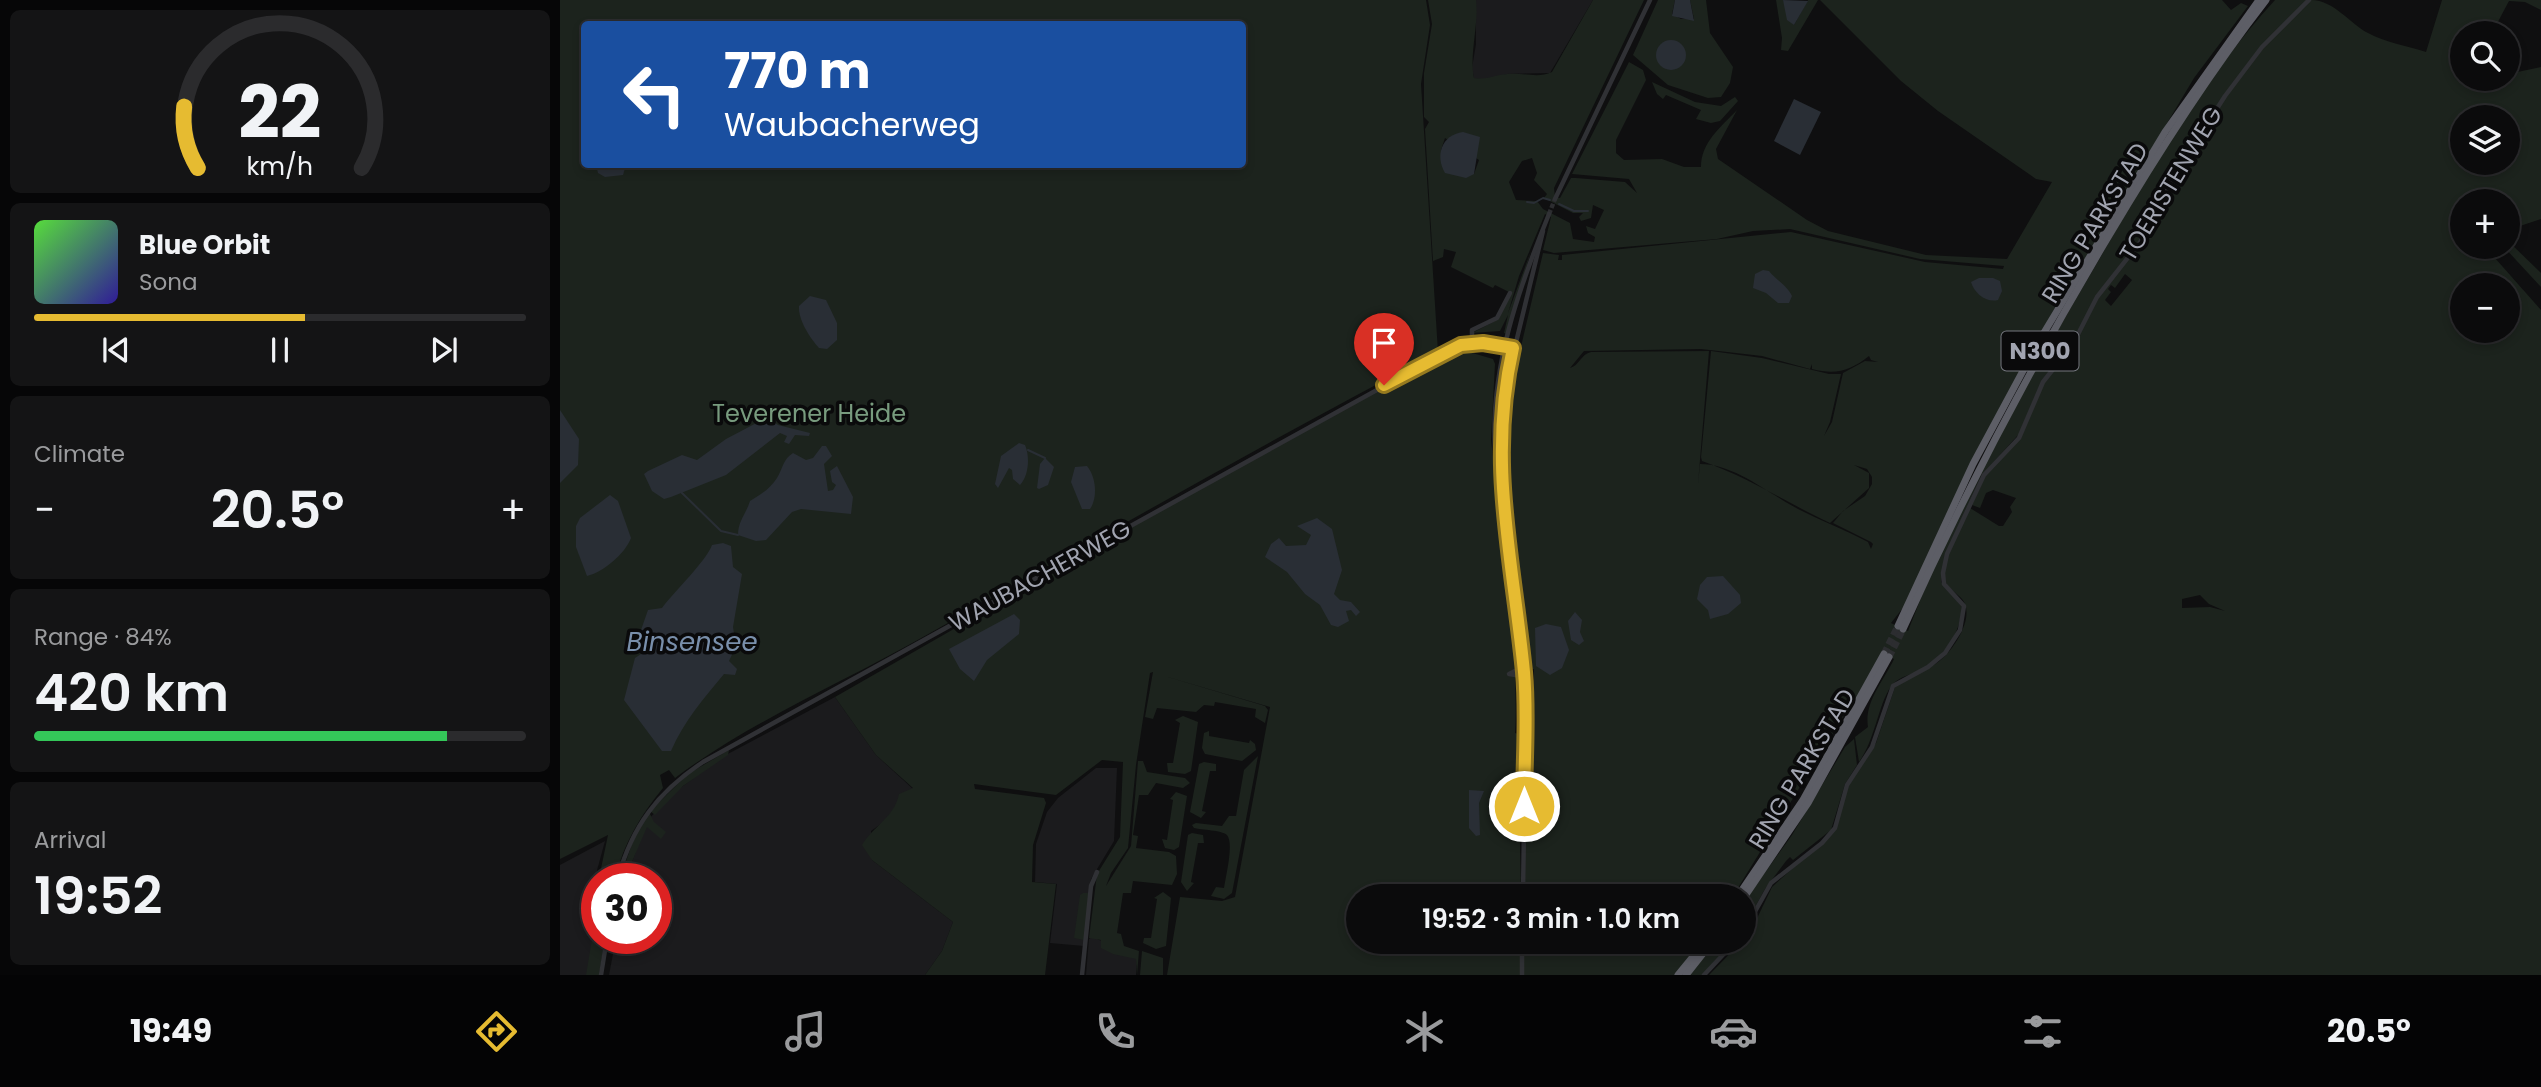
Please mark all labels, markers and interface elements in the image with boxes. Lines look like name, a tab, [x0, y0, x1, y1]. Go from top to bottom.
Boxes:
map controls	[2450, 21, 2520, 343]
button: search	[2450, 21, 2520, 91]
text: 770 m	[724, 37, 871, 105]
icon: left	[609, 49, 700, 140]
text: 22	[238, 62, 322, 163]
street label: TOERISTENWEG	[2111, 100, 2230, 267]
text: Waubacherweg	[724, 102, 980, 147]
button: layers	[2450, 105, 2520, 175]
street label: RING PARKSTAD	[2034, 136, 2156, 309]
text: km/h	[247, 148, 313, 183]
button: +	[2450, 189, 2520, 259]
text: Blue Orbit	[139, 227, 270, 263]
text: Sona	[139, 266, 198, 298]
button: −	[2450, 273, 2520, 343]
pin	[1354, 313, 1414, 385]
icon: arrive	[1365, 324, 1403, 362]
icon: previous	[97, 331, 135, 369]
icon: pause	[261, 331, 299, 369]
icon: next	[425, 331, 463, 369]
road number: N300	[2002, 332, 2078, 370]
park label: Teverener Heide	[712, 397, 906, 430]
text: Climate	[34, 438, 125, 470]
text: 20.5°	[211, 473, 344, 546]
text: −	[34, 483, 55, 536]
text: +	[500, 483, 526, 536]
street label: WAUBACHERWEG	[943, 512, 1137, 639]
text: Range · 84%	[34, 621, 172, 653]
water label: Binsensee	[626, 624, 758, 660]
text: 420 km	[34, 656, 229, 729]
street label: RING PARKSTAD	[1741, 682, 1863, 855]
position arrow	[1487, 769, 1561, 843]
text: Arrival	[34, 824, 106, 856]
text: 19:52	[34, 859, 162, 932]
speed limit sign: 30	[581, 863, 672, 954]
text: 19:52 · 3 min · 1.0 km	[1422, 901, 1680, 937]
icon: directions	[472, 1007, 521, 1056]
icon: music	[781, 1007, 830, 1056]
icon: phone	[1091, 1007, 1140, 1056]
icon: climate	[1400, 1007, 1449, 1056]
icon: car	[1709, 1007, 1758, 1056]
icon: filters	[2018, 1007, 2067, 1056]
text: 19:49	[130, 1008, 212, 1053]
text: 20.5°	[2327, 1008, 2411, 1053]

